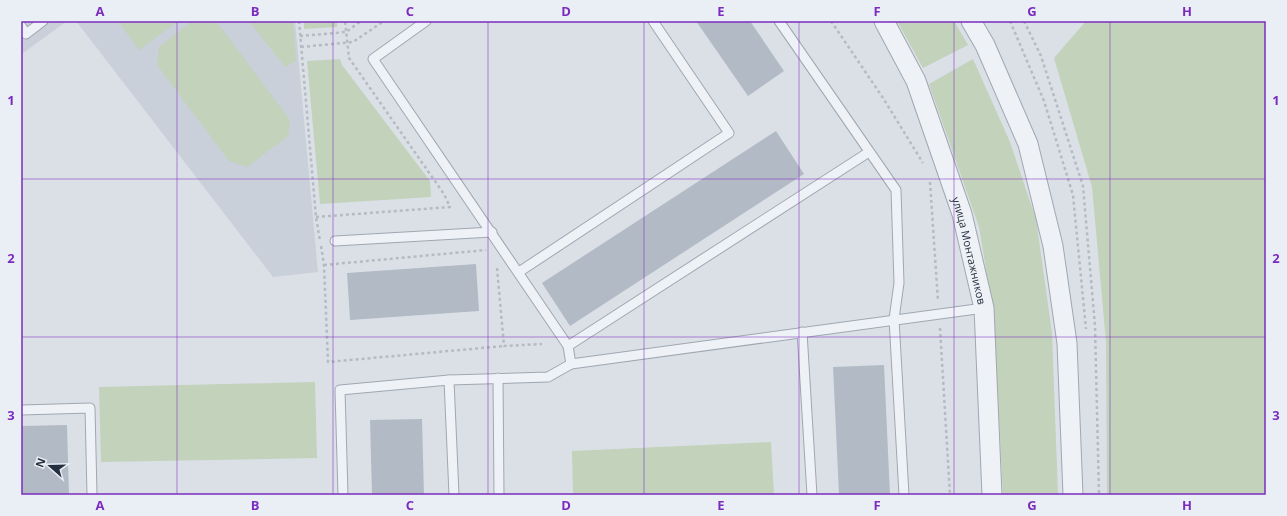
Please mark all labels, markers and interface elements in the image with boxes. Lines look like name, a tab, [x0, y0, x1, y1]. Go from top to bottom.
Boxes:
text: A	[96, 2, 105, 20]
text: B	[251, 2, 260, 20]
text: C	[406, 2, 414, 20]
text: D	[561, 2, 571, 20]
text: E	[717, 2, 725, 20]
text: F	[873, 2, 881, 20]
text: G	[1027, 2, 1037, 20]
text: H	[1182, 2, 1192, 20]
text: 1	[7, 91, 15, 109]
text: 1	[1272, 91, 1280, 109]
street label: улица Монтажников	[949, 195, 990, 306]
text: 2	[7, 249, 15, 267]
text: 2	[1272, 249, 1280, 267]
text: 3	[7, 406, 15, 424]
text: 3	[1272, 406, 1280, 424]
north arrow	[30, 446, 70, 486]
text: N	[32, 456, 49, 469]
text: A	[96, 496, 105, 514]
text: B	[251, 496, 260, 514]
text: C	[406, 496, 414, 514]
text: D	[561, 496, 571, 514]
text: E	[717, 496, 725, 514]
text: F	[873, 496, 881, 514]
text: G	[1027, 496, 1037, 514]
text: H	[1182, 496, 1192, 514]

